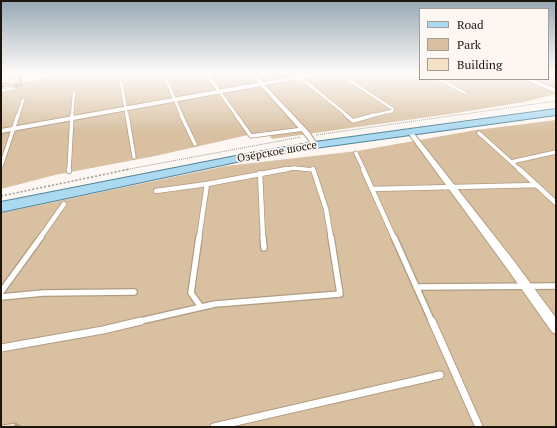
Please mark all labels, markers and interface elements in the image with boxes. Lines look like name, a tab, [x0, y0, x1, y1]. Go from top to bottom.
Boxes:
legend	[419, 8, 549, 80]
text: Road	[457, 17, 484, 32]
text: Park	[457, 37, 481, 52]
text: Building	[457, 57, 502, 72]
street label: Озёрское шоссе	[236, 138, 318, 166]

